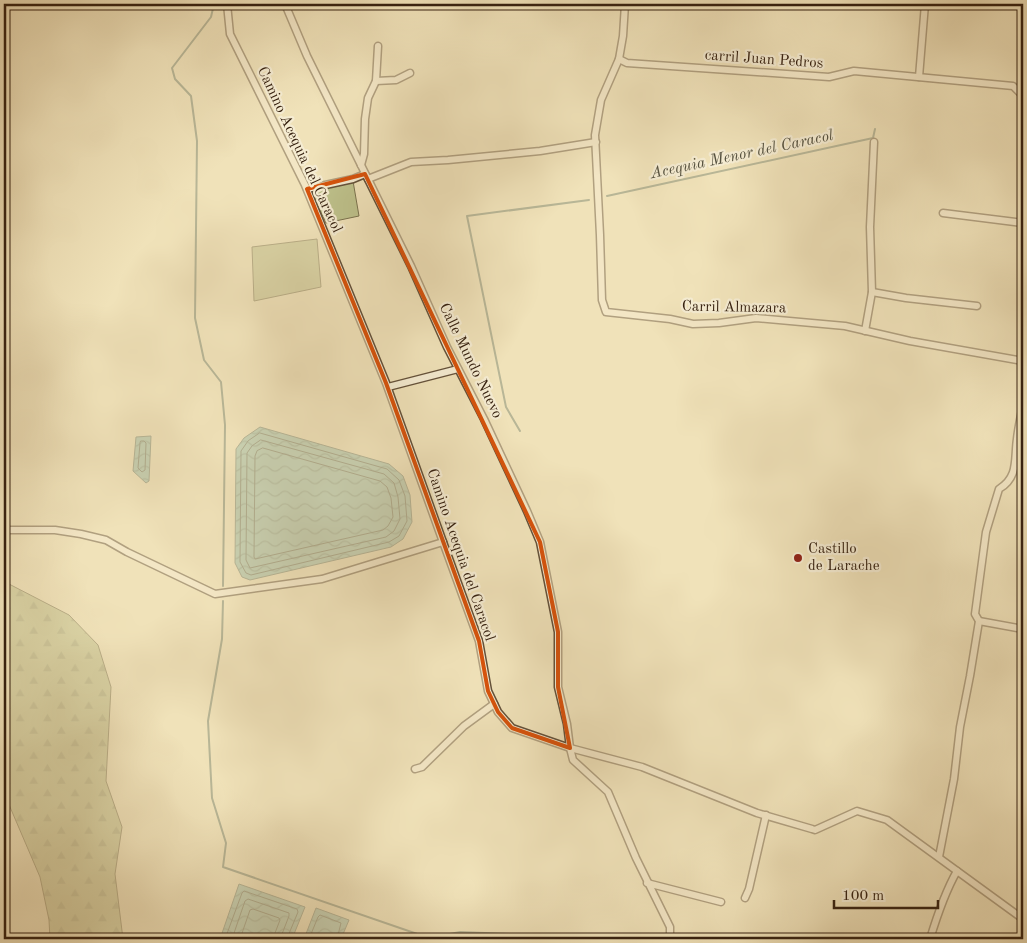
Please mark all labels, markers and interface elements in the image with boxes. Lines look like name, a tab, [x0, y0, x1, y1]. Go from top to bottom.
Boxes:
street label: carril Juan Pedros	[704, 48, 824, 72]
street label: Camino Acequia del Caracol	[254, 65, 344, 235]
water label: Acequia Menor del Caracol	[648, 128, 835, 182]
street label: Carril Almazara	[682, 300, 787, 316]
street label: Calle Mundo Nuevo	[436, 301, 504, 421]
street label: Camino Acequia del Caracol	[423, 467, 497, 643]
place label: Castillo de Larache	[808, 542, 880, 574]
marker: Castillo de Larache	[792, 552, 804, 564]
scale bar	[834, 878, 938, 910]
text: 100 m	[842, 889, 884, 904]

